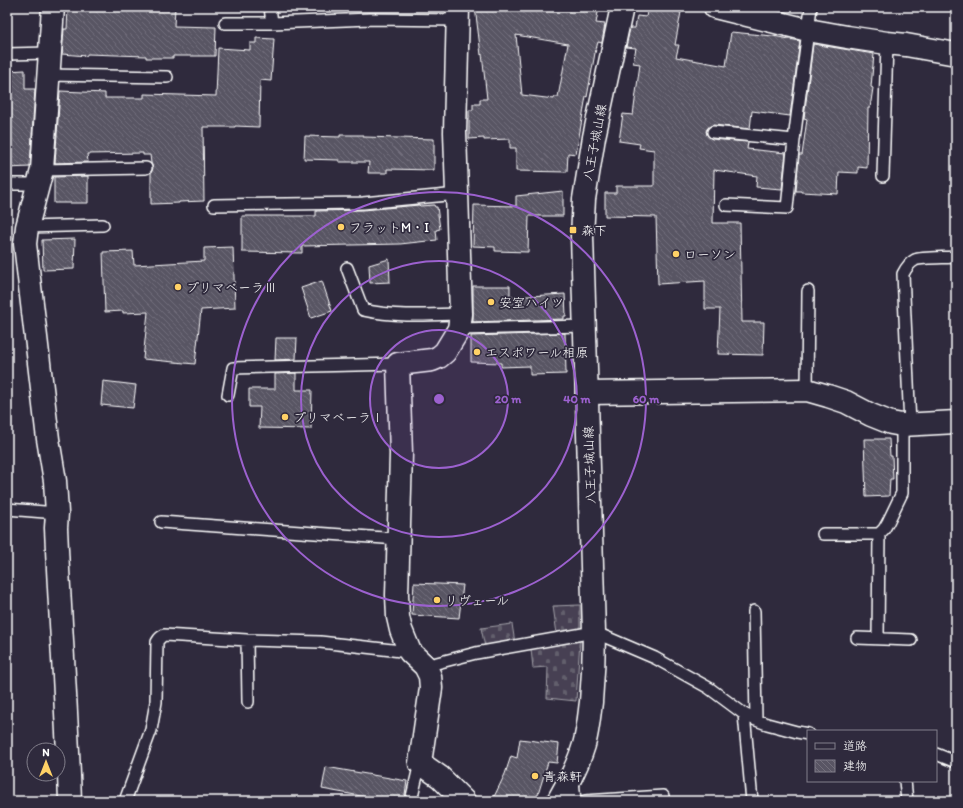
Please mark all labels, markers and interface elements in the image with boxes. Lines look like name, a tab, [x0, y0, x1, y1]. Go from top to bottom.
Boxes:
street label: 八王子城山線	[580, 101, 609, 182]
place label: フラットM・I	[349, 220, 429, 235]
marker: フラットM・I	[336, 222, 346, 232]
place label: 森下	[581, 223, 607, 238]
marker: 森下	[568, 225, 578, 235]
place label: ローソン	[684, 247, 736, 262]
marker: ローソン	[671, 249, 681, 259]
place label: プリマベーラⅢ	[186, 280, 277, 295]
marker: プリマベーラⅢ	[173, 282, 183, 292]
place label: 安室ハイツ	[499, 295, 564, 310]
marker: 安室ハイツ	[486, 297, 496, 307]
place label: エスポワール相原	[485, 345, 588, 360]
marker: エスポワール相原	[472, 347, 482, 357]
centre of rings	[432, 392, 446, 406]
text: 20 m	[495, 392, 522, 406]
text: 40 m	[563, 392, 592, 406]
text: 60 m	[633, 392, 660, 406]
place label: プリマベーラⅠ	[293, 410, 384, 425]
marker: プリマベーラⅠ	[280, 412, 290, 422]
street label: 八王子城山線	[581, 425, 598, 504]
place label: リヴェール	[445, 593, 509, 608]
marker: リヴェール	[432, 595, 442, 605]
legend	[807, 730, 937, 782]
text: 道路	[843, 739, 867, 753]
north arrow	[26, 742, 66, 782]
text: N	[42, 746, 50, 759]
text: 建物	[843, 759, 867, 773]
place label: 青森軒	[543, 769, 582, 784]
marker: 青森軒	[530, 771, 540, 781]

